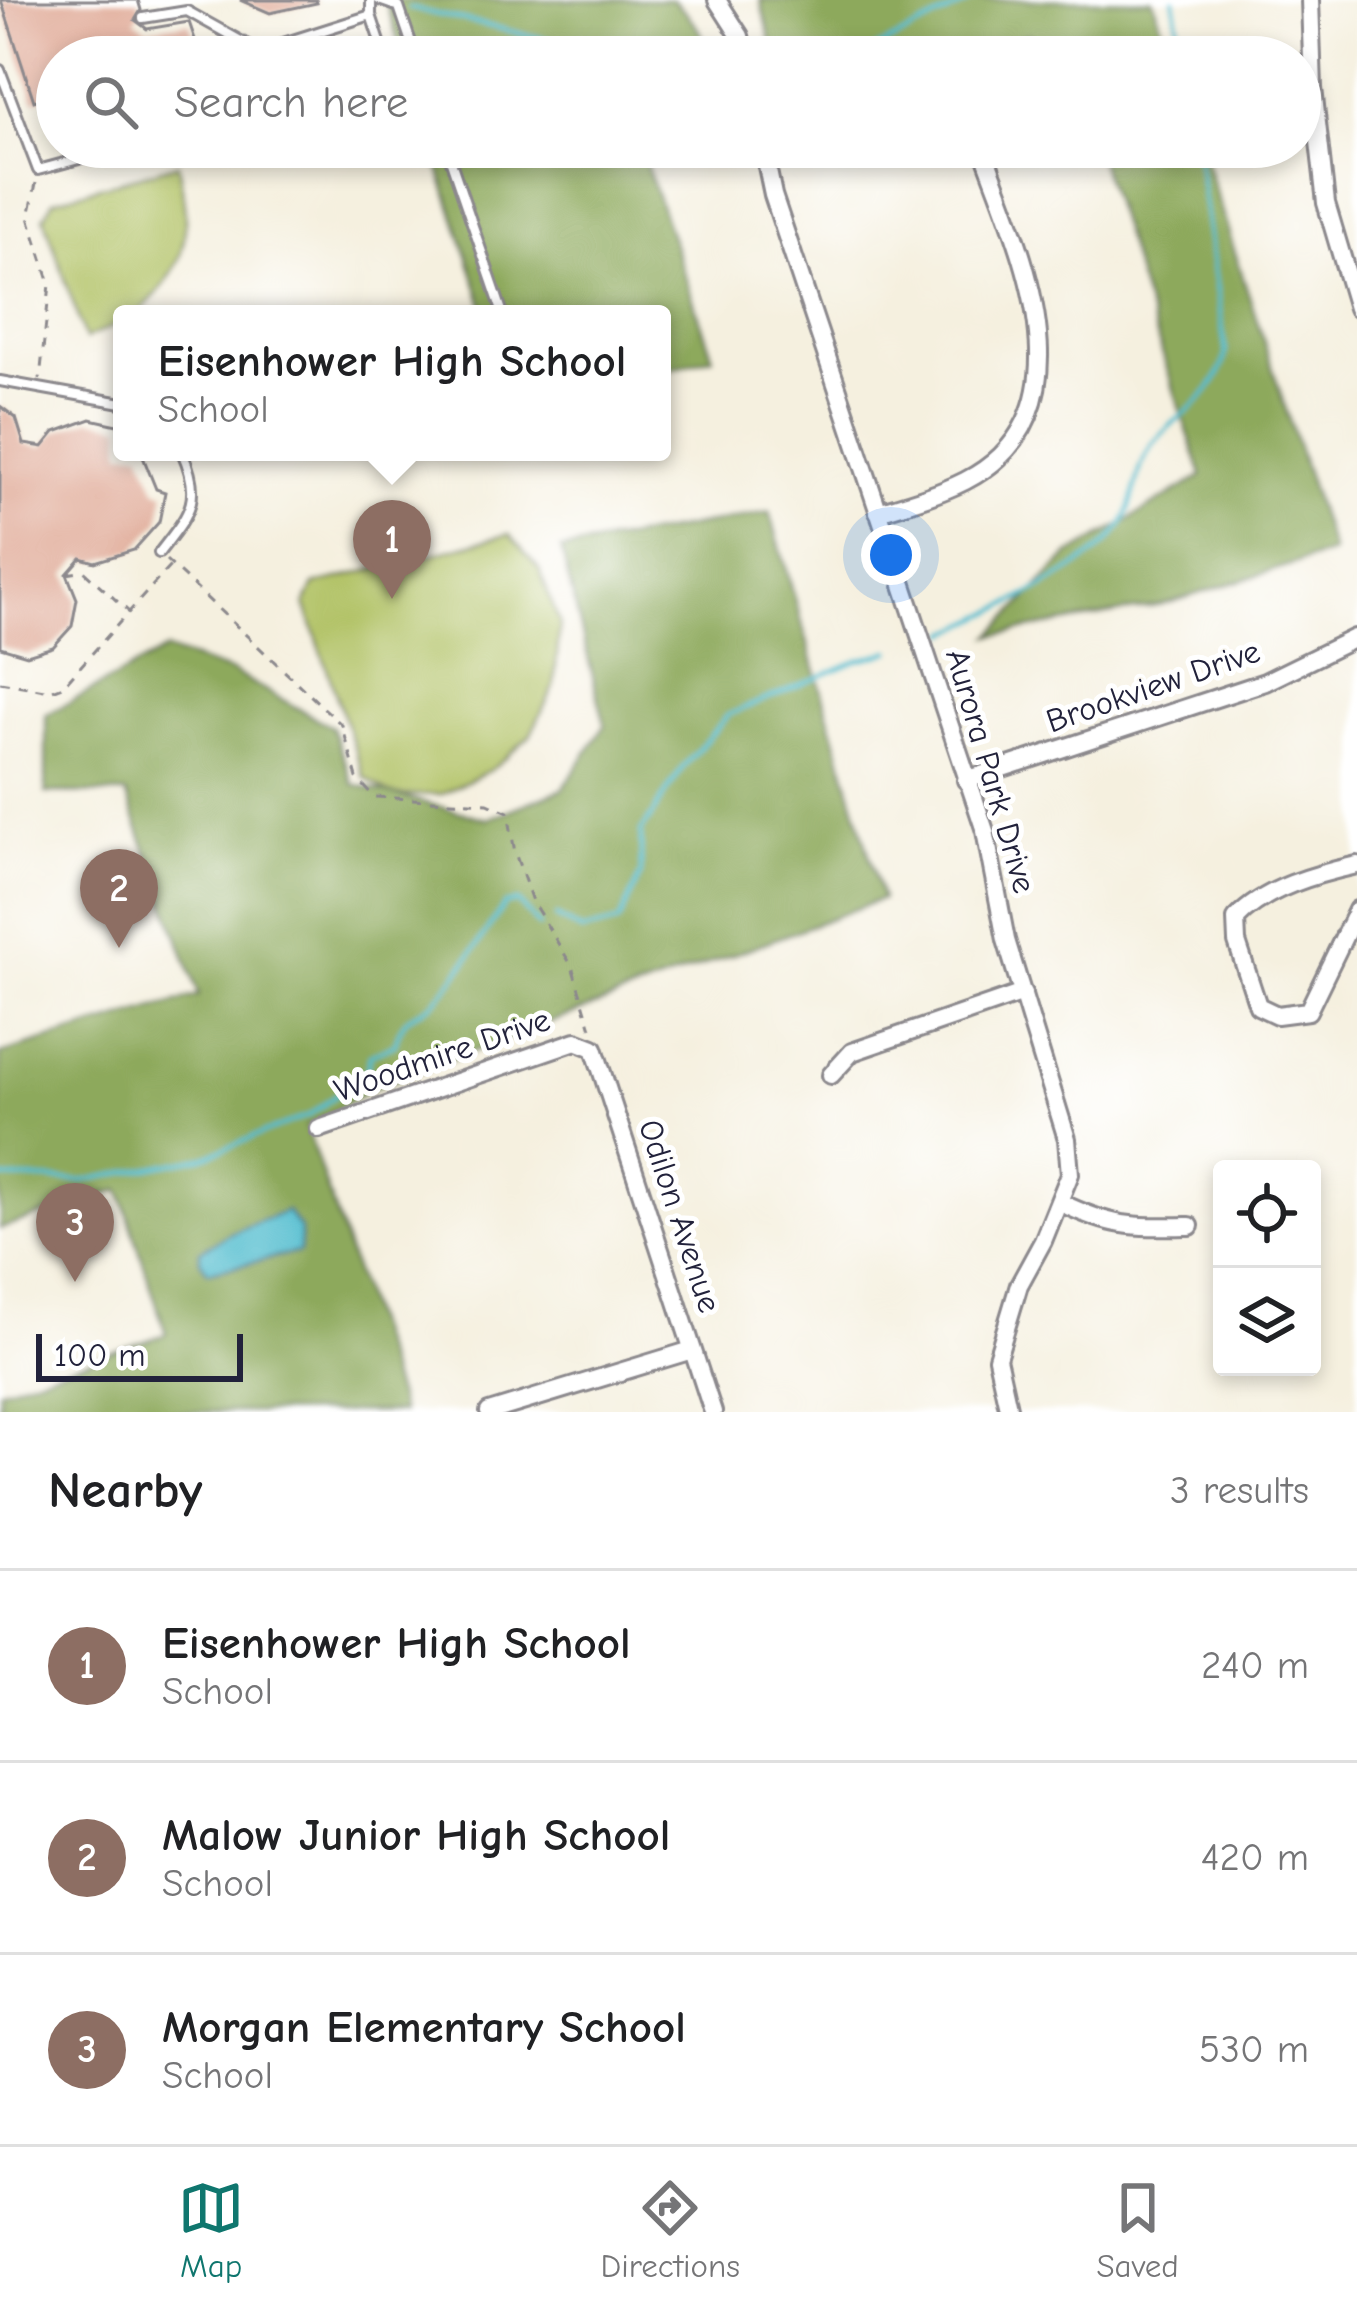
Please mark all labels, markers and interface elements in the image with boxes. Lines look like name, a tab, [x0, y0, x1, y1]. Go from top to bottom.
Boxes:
search box	[36, 36, 1321, 168]
icon: search	[78, 69, 144, 135]
text: Search here	[174, 76, 408, 128]
popup	[113, 305, 671, 461]
text: Eisenhower High School	[158, 335, 626, 387]
text: School	[158, 387, 269, 432]
pin: 1	[353, 500, 431, 599]
your location	[861, 525, 921, 585]
street label: Brookview Drive	[1041, 632, 1265, 740]
street label: Aurora Park Drive	[938, 645, 1044, 897]
pin: 2	[80, 849, 158, 948]
street label: Woodmire Drive	[329, 1000, 555, 1110]
street label: Odilon Avenue	[631, 1115, 729, 1317]
map controls	[1213, 1160, 1321, 1376]
button: locate	[1213, 1160, 1321, 1268]
pin: 3	[36, 1183, 114, 1282]
button: layers	[1213, 1268, 1321, 1376]
scale bar	[36, 1328, 243, 1381]
text: 100 m	[54, 1336, 146, 1374]
text: Nearby	[48, 1461, 202, 1520]
text: 3 results	[1170, 1468, 1309, 1513]
text: Eisenhower High School	[162, 1617, 631, 1669]
text: 1	[79, 1643, 95, 1688]
text: 240 m	[1201, 1643, 1309, 1688]
text: School	[162, 1669, 273, 1714]
text: Malow Junior High School	[162, 1809, 670, 1861]
text: 2	[77, 1835, 97, 1880]
text: 420 m	[1201, 1835, 1309, 1880]
text: School	[162, 1861, 273, 1906]
text: Morgan Elementary School	[162, 2001, 686, 2053]
text: 3	[77, 2027, 97, 2072]
text: 530 m	[1199, 2027, 1309, 2072]
text: School	[162, 2053, 273, 2098]
tab: Map	[178, 2175, 244, 2285]
tab: Directions	[601, 2175, 740, 2285]
tab: Saved	[1096, 2175, 1179, 2285]

